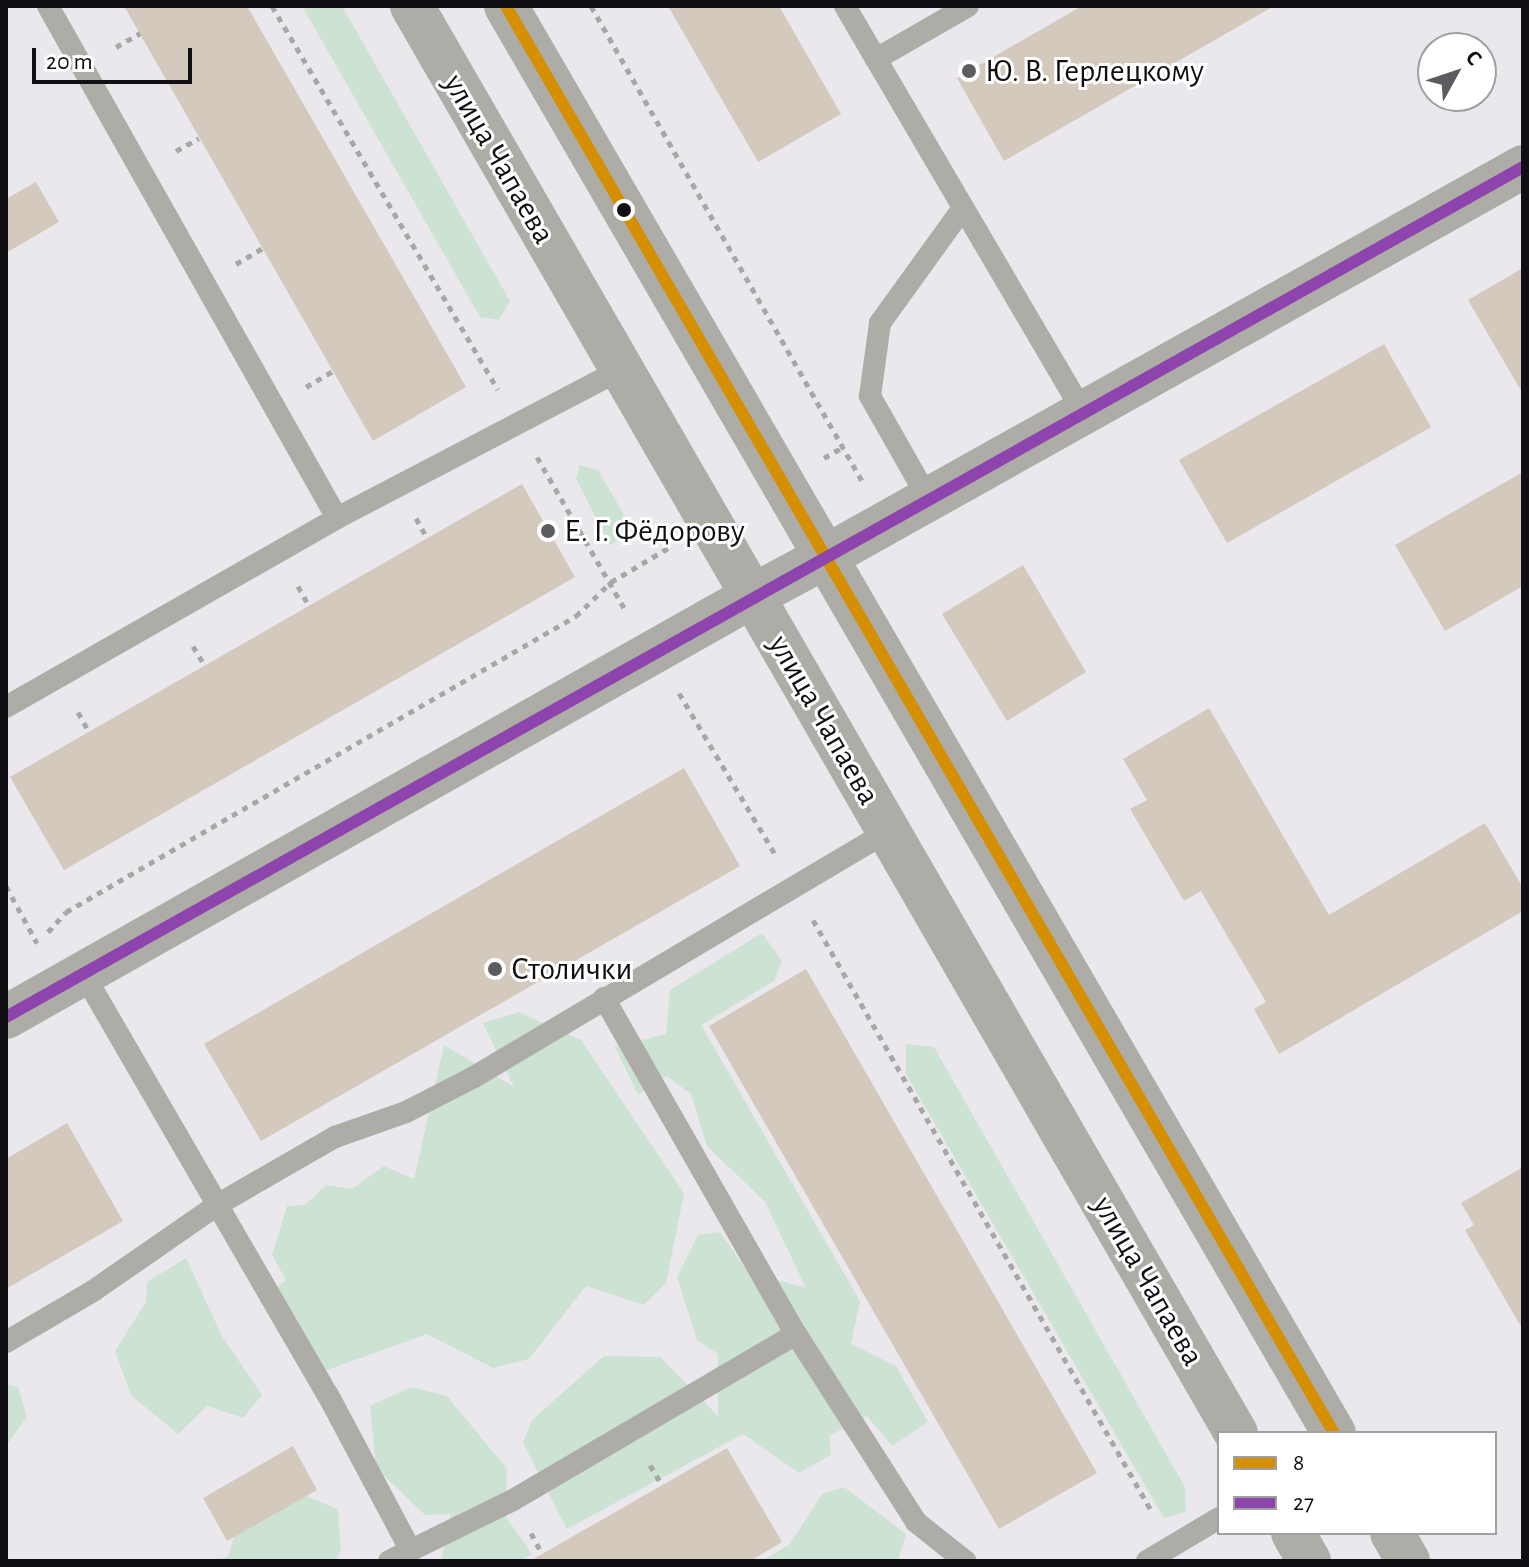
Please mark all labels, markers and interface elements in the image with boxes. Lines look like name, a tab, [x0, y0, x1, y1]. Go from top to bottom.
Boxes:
scale bar	[36, 32, 196, 82]
north arrow	[1417, 32, 1497, 112]
text: С	[1462, 46, 1486, 70]
text: 20 m	[46, 50, 93, 74]
place label: Ю. В. Герлецкому	[985, 52, 1204, 90]
marker: Ю. В. Герлецкому	[960, 62, 978, 80]
street label: улица Чапаева	[435, 67, 563, 251]
unlabelled marker	[616, 202, 632, 218]
place label: Е. Г. Фёдорову	[564, 512, 745, 550]
marker: Е. Г. Фёдорову	[539, 522, 557, 540]
street label: улица Чапаева	[760, 628, 888, 812]
place label: Столички	[511, 950, 632, 988]
marker: Столички	[486, 960, 504, 978]
street label: улица Чапаева	[1084, 1189, 1212, 1373]
legend	[1217, 1431, 1497, 1535]
text: 8	[1293, 1451, 1304, 1475]
text: 27	[1293, 1491, 1314, 1515]

